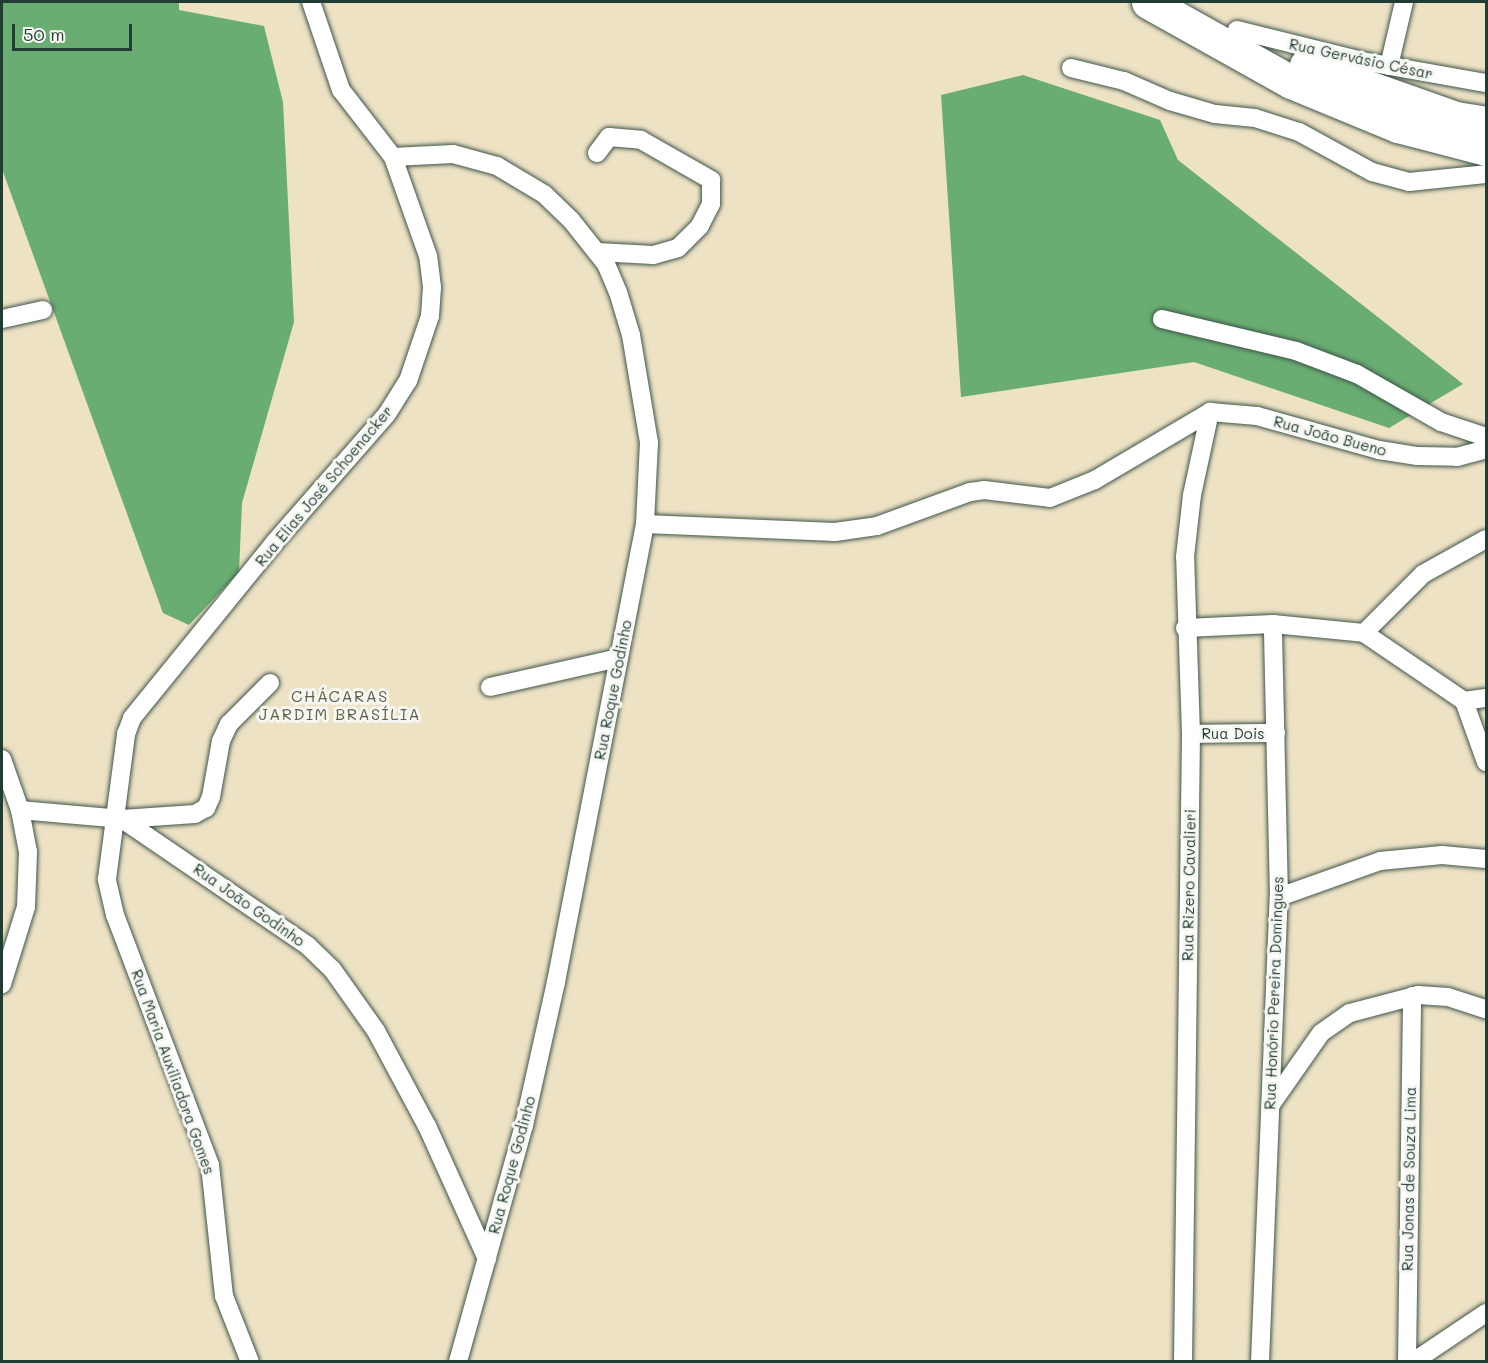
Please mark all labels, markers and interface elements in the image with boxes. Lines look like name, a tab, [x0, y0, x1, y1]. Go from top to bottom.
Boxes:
scale bar	[15, 12, 135, 50]
text: 50 m	[23, 22, 65, 46]
street label: Rua Gervásio César	[1287, 35, 1435, 83]
street label: Rua Elias José Schoenacker	[252, 402, 396, 570]
street label: Rua João Bueno	[1272, 412, 1388, 460]
street label: Rua Roque Godinho	[591, 619, 635, 761]
district label: CHÁCARAS JARDIM BRASÍLIA	[259, 686, 421, 724]
street label: Rua Dois	[1201, 725, 1265, 743]
street label: Rua Rizero Cavalieri	[1179, 809, 1199, 961]
street label: Rua João Godinho	[190, 860, 308, 950]
street label: Rua Honório Pereira Domingues	[1261, 876, 1287, 1110]
street label: Rua Maria Auxiliadora Gomes	[127, 967, 219, 1177]
street label: Rua Jonas de Souza Lima	[1398, 1087, 1420, 1271]
street label: Rua Roque Godinho	[485, 1094, 539, 1236]

